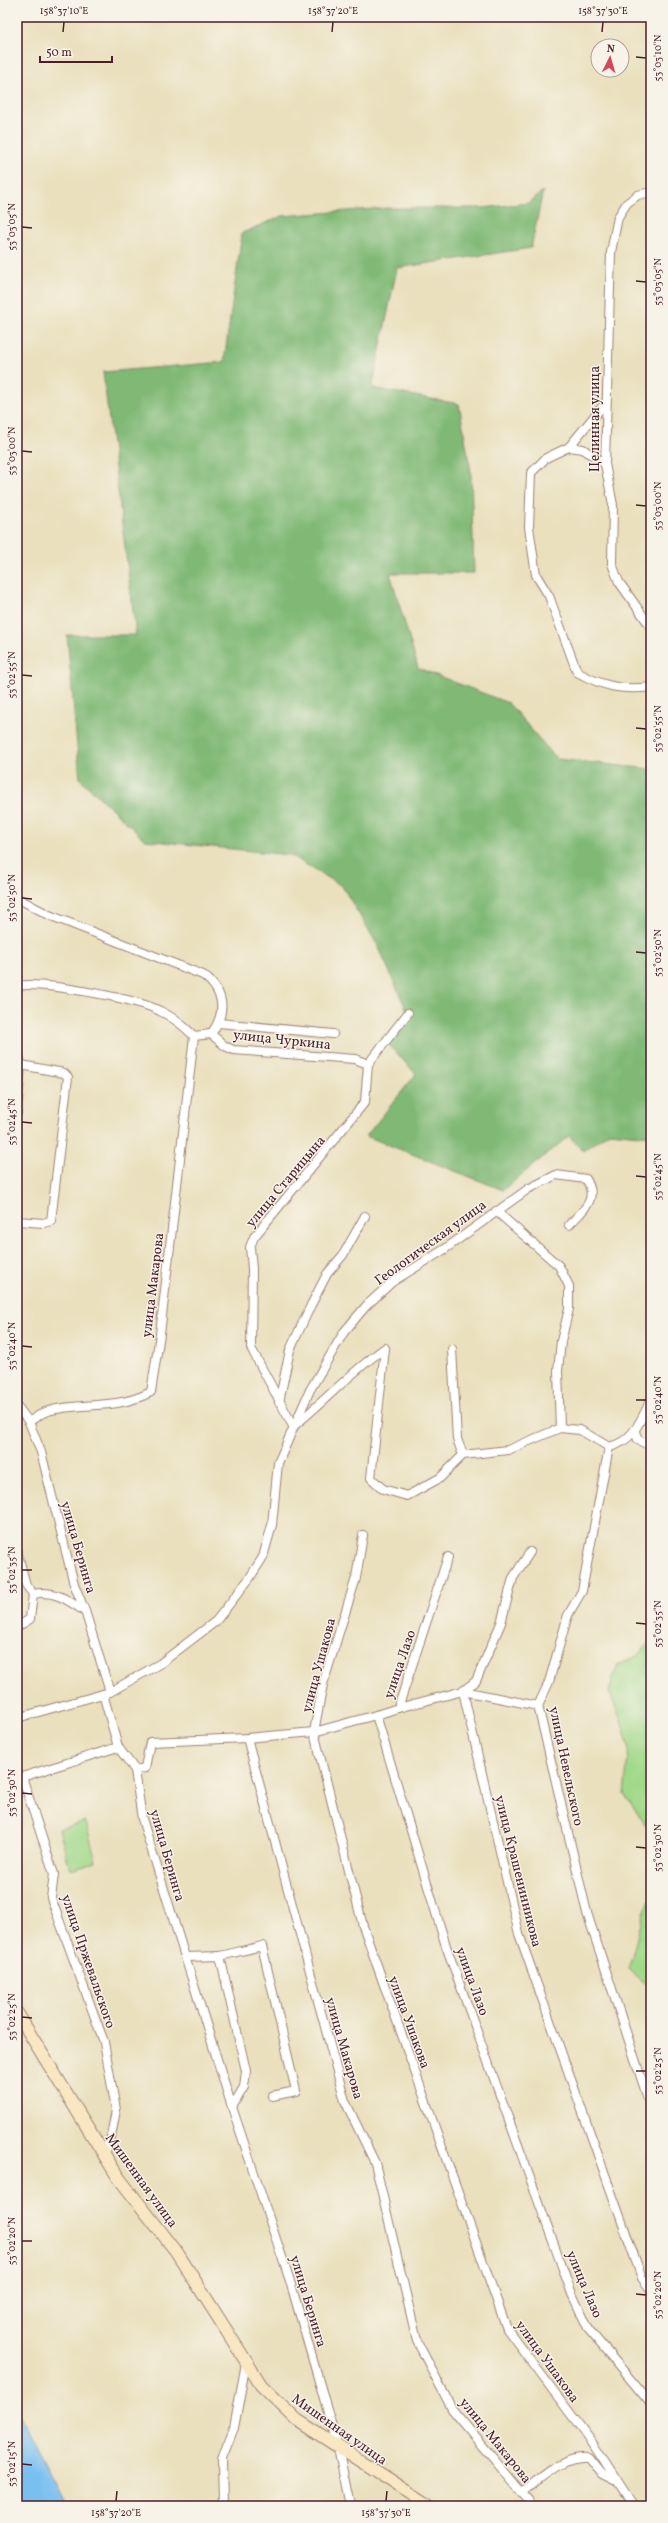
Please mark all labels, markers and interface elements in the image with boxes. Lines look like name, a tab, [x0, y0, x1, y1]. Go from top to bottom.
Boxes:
text: 158°37'10"E	[40, 4, 88, 18]
text: 158°37'20"E	[308, 4, 358, 18]
text: 158°37'30"E	[578, 4, 628, 18]
text: 53°03'10"N	[651, 34, 665, 81]
scale bar	[40, 38, 112, 64]
north arrow	[590, 38, 630, 78]
text: N	[606, 42, 615, 57]
text: 50 m	[46, 45, 72, 61]
text: 53°03'05"N	[5, 203, 19, 251]
text: 53°03'05"N	[651, 258, 665, 306]
street label: Целинная улица	[586, 366, 605, 472]
text: 53°03'00"N	[5, 426, 19, 476]
text: 53°03'00"N	[651, 481, 665, 531]
text: 53°02'55"N	[5, 651, 19, 699]
text: 53°02'55"N	[651, 705, 665, 753]
text: 53°02'50"N	[5, 873, 19, 922]
text: 53°02'50"N	[651, 928, 665, 977]
street label: улица Чуркина	[232, 1026, 332, 1055]
text: 53°02'45"N	[5, 1098, 19, 1146]
street label: улица Старицына	[242, 1132, 330, 1232]
text: 53°02'45"N	[651, 1153, 665, 1201]
street label: Геологическая улица	[371, 1196, 491, 1290]
street label: улица Макарова	[138, 1232, 169, 1339]
text: 53°02'40"N	[5, 1321, 19, 1370]
text: 53°02'40"N	[651, 1375, 665, 1424]
street label: улица Беринга	[55, 1499, 100, 1596]
text: 53°02'35"N	[5, 1546, 19, 1594]
text: 53°02'35"N	[651, 1600, 665, 1648]
street label: улица Ушакова	[298, 1616, 341, 1715]
street label: улица Лазо	[380, 1627, 421, 1701]
street label: улица Невельского	[544, 1705, 587, 1828]
text: 53°02'30"N	[5, 1768, 19, 1817]
street label: улица Крашенинникова	[489, 1793, 546, 1949]
street label: улица Беринга	[144, 1807, 189, 1904]
text: 53°02'30"N	[651, 1823, 665, 1872]
street label: улица Пржевальского	[56, 1892, 119, 2031]
street label: улица Лазо	[450, 1945, 493, 2018]
street label: улица Ушакова	[383, 1974, 434, 2071]
text: 53°02'25"N	[5, 1993, 19, 2041]
street label: улица Макарова	[320, 1995, 367, 2102]
text: 53°02'25"N	[651, 2047, 665, 2095]
street label: Мишенная улица	[100, 2130, 182, 2232]
text: 53°02'20"N	[5, 2216, 19, 2265]
street label: улица Лазо	[561, 2248, 606, 2321]
street label: улица Беринга	[285, 2253, 331, 2350]
text: 53°02'20"N	[651, 2270, 665, 2319]
street label: улица Ушакова	[511, 2317, 583, 2407]
street label: Мишенная улица	[288, 2390, 391, 2470]
street label: улица Макарова	[454, 2394, 535, 2488]
text: 53°02'15"N	[5, 2440, 19, 2487]
text: 158°37'20"E	[91, 2506, 141, 2520]
text: 158°37'30"E	[361, 2506, 411, 2520]

